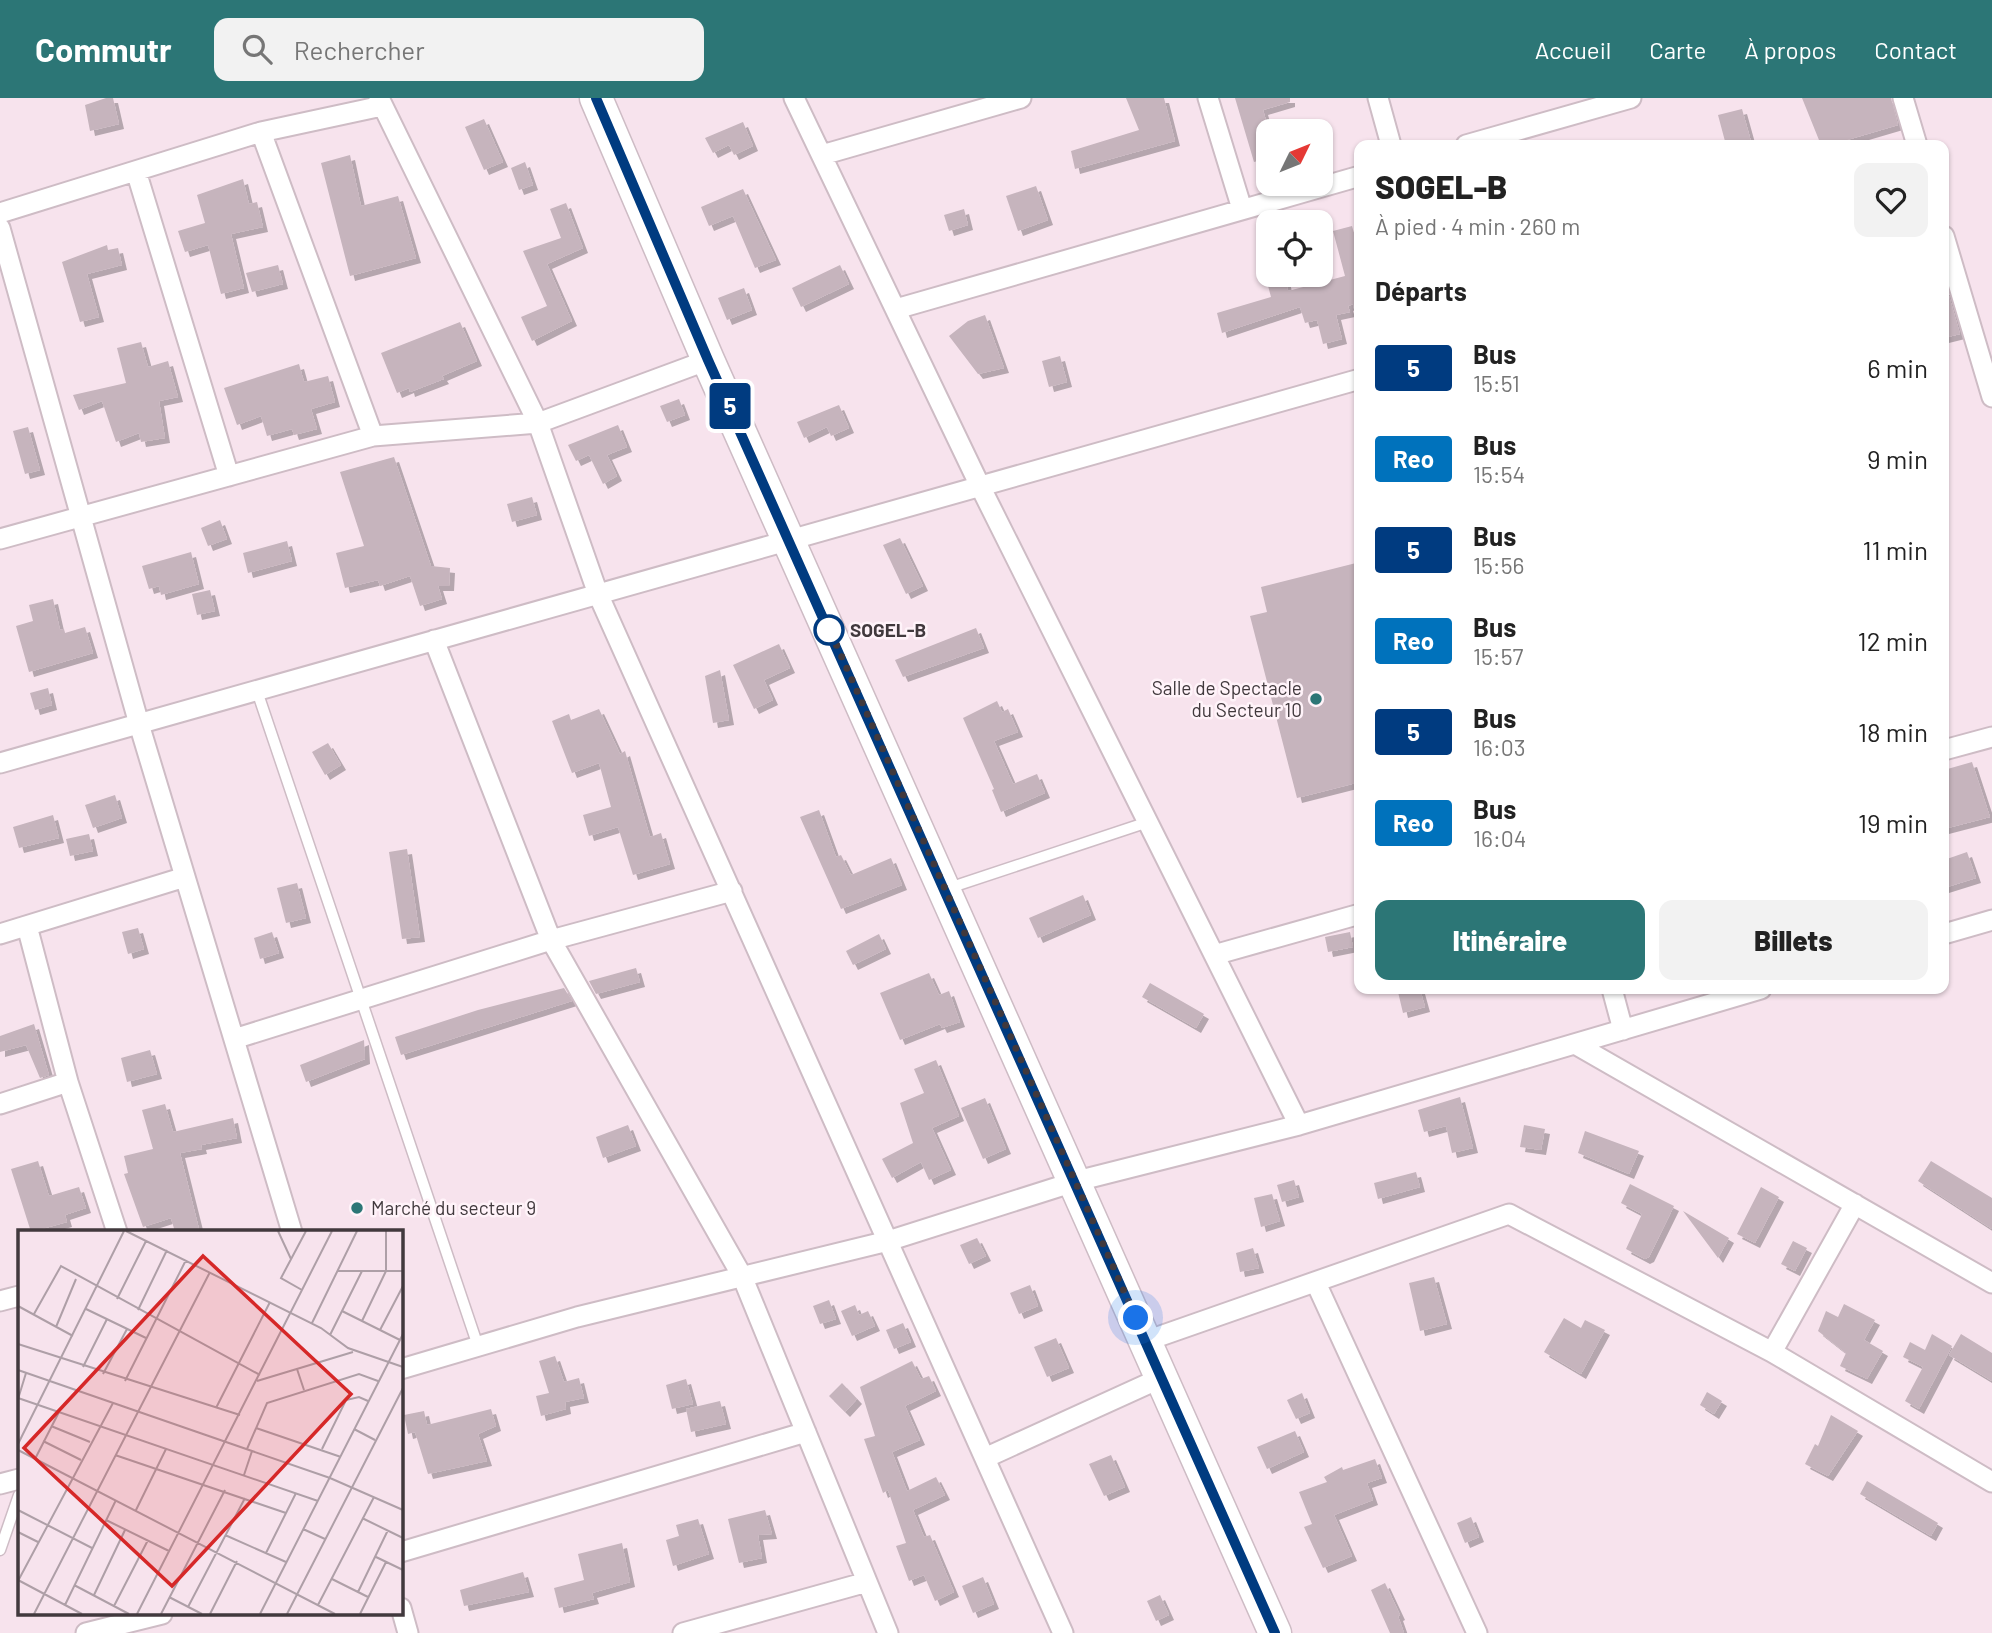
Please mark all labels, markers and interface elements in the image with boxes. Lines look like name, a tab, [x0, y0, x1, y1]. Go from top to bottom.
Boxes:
search box	[214, 18, 704, 81]
text: Commutr	[35, 29, 172, 69]
icon: search	[238, 30, 276, 68]
text: Rechercher	[294, 34, 425, 65]
text: Accueil	[1535, 35, 1611, 64]
text: Carte	[1649, 35, 1706, 64]
text: À propos	[1744, 35, 1836, 64]
text: Contact	[1874, 35, 1957, 64]
north arrow	[1256, 119, 1334, 196]
map controls	[1256, 119, 1333, 287]
button: heart	[1854, 163, 1928, 237]
text: SOGEL-B	[1375, 166, 1507, 206]
button: locate	[1256, 210, 1333, 287]
text: À pied · 4 min · 260 m	[1375, 212, 1580, 240]
text: Départs	[1375, 275, 1467, 306]
text: Bus	[1473, 338, 1516, 369]
text: 6 min	[1867, 352, 1928, 383]
text: 5	[1407, 353, 1420, 382]
text: 15:51	[1473, 369, 1520, 397]
line badge: 5	[707, 383, 753, 429]
text: 5	[724, 391, 736, 420]
text: Bus	[1473, 429, 1516, 460]
text: 9 min	[1867, 443, 1928, 474]
text: Reo	[1393, 444, 1434, 473]
text: 15:54	[1473, 460, 1525, 488]
text: Bus	[1473, 520, 1516, 551]
text: 11 min	[1862, 534, 1928, 565]
text: 5	[1407, 535, 1420, 564]
text: 15:56	[1473, 551, 1524, 579]
text: Bus	[1473, 611, 1516, 642]
marker: SOGEL-B	[814, 615, 844, 645]
place label: SOGEL-B	[850, 618, 926, 641]
text: 12 min	[1858, 625, 1928, 656]
text: Reo	[1393, 626, 1434, 655]
text: 15:57	[1473, 642, 1523, 670]
place label: Salle de Spectacle du Secteur 10	[1152, 676, 1302, 721]
marker: Salle de Spectacle du Secteur 10	[1308, 691, 1324, 707]
text: Bus	[1473, 702, 1516, 733]
text: 18 min	[1858, 716, 1928, 747]
text: 5	[1407, 717, 1420, 746]
text: 16:03	[1473, 733, 1526, 761]
text: Bus	[1473, 793, 1516, 824]
text: 19 min	[1858, 807, 1928, 838]
text: Reo	[1393, 808, 1434, 837]
text: 16:04	[1473, 824, 1526, 852]
button: Itinéraire	[1375, 900, 1645, 980]
button: Billets	[1659, 900, 1928, 980]
place label: Marché du secteur 9	[371, 1196, 536, 1219]
marker: Marché du secteur 9	[349, 1200, 365, 1216]
inset map	[18, 1230, 402, 1616]
your location	[1118, 1300, 1153, 1335]

